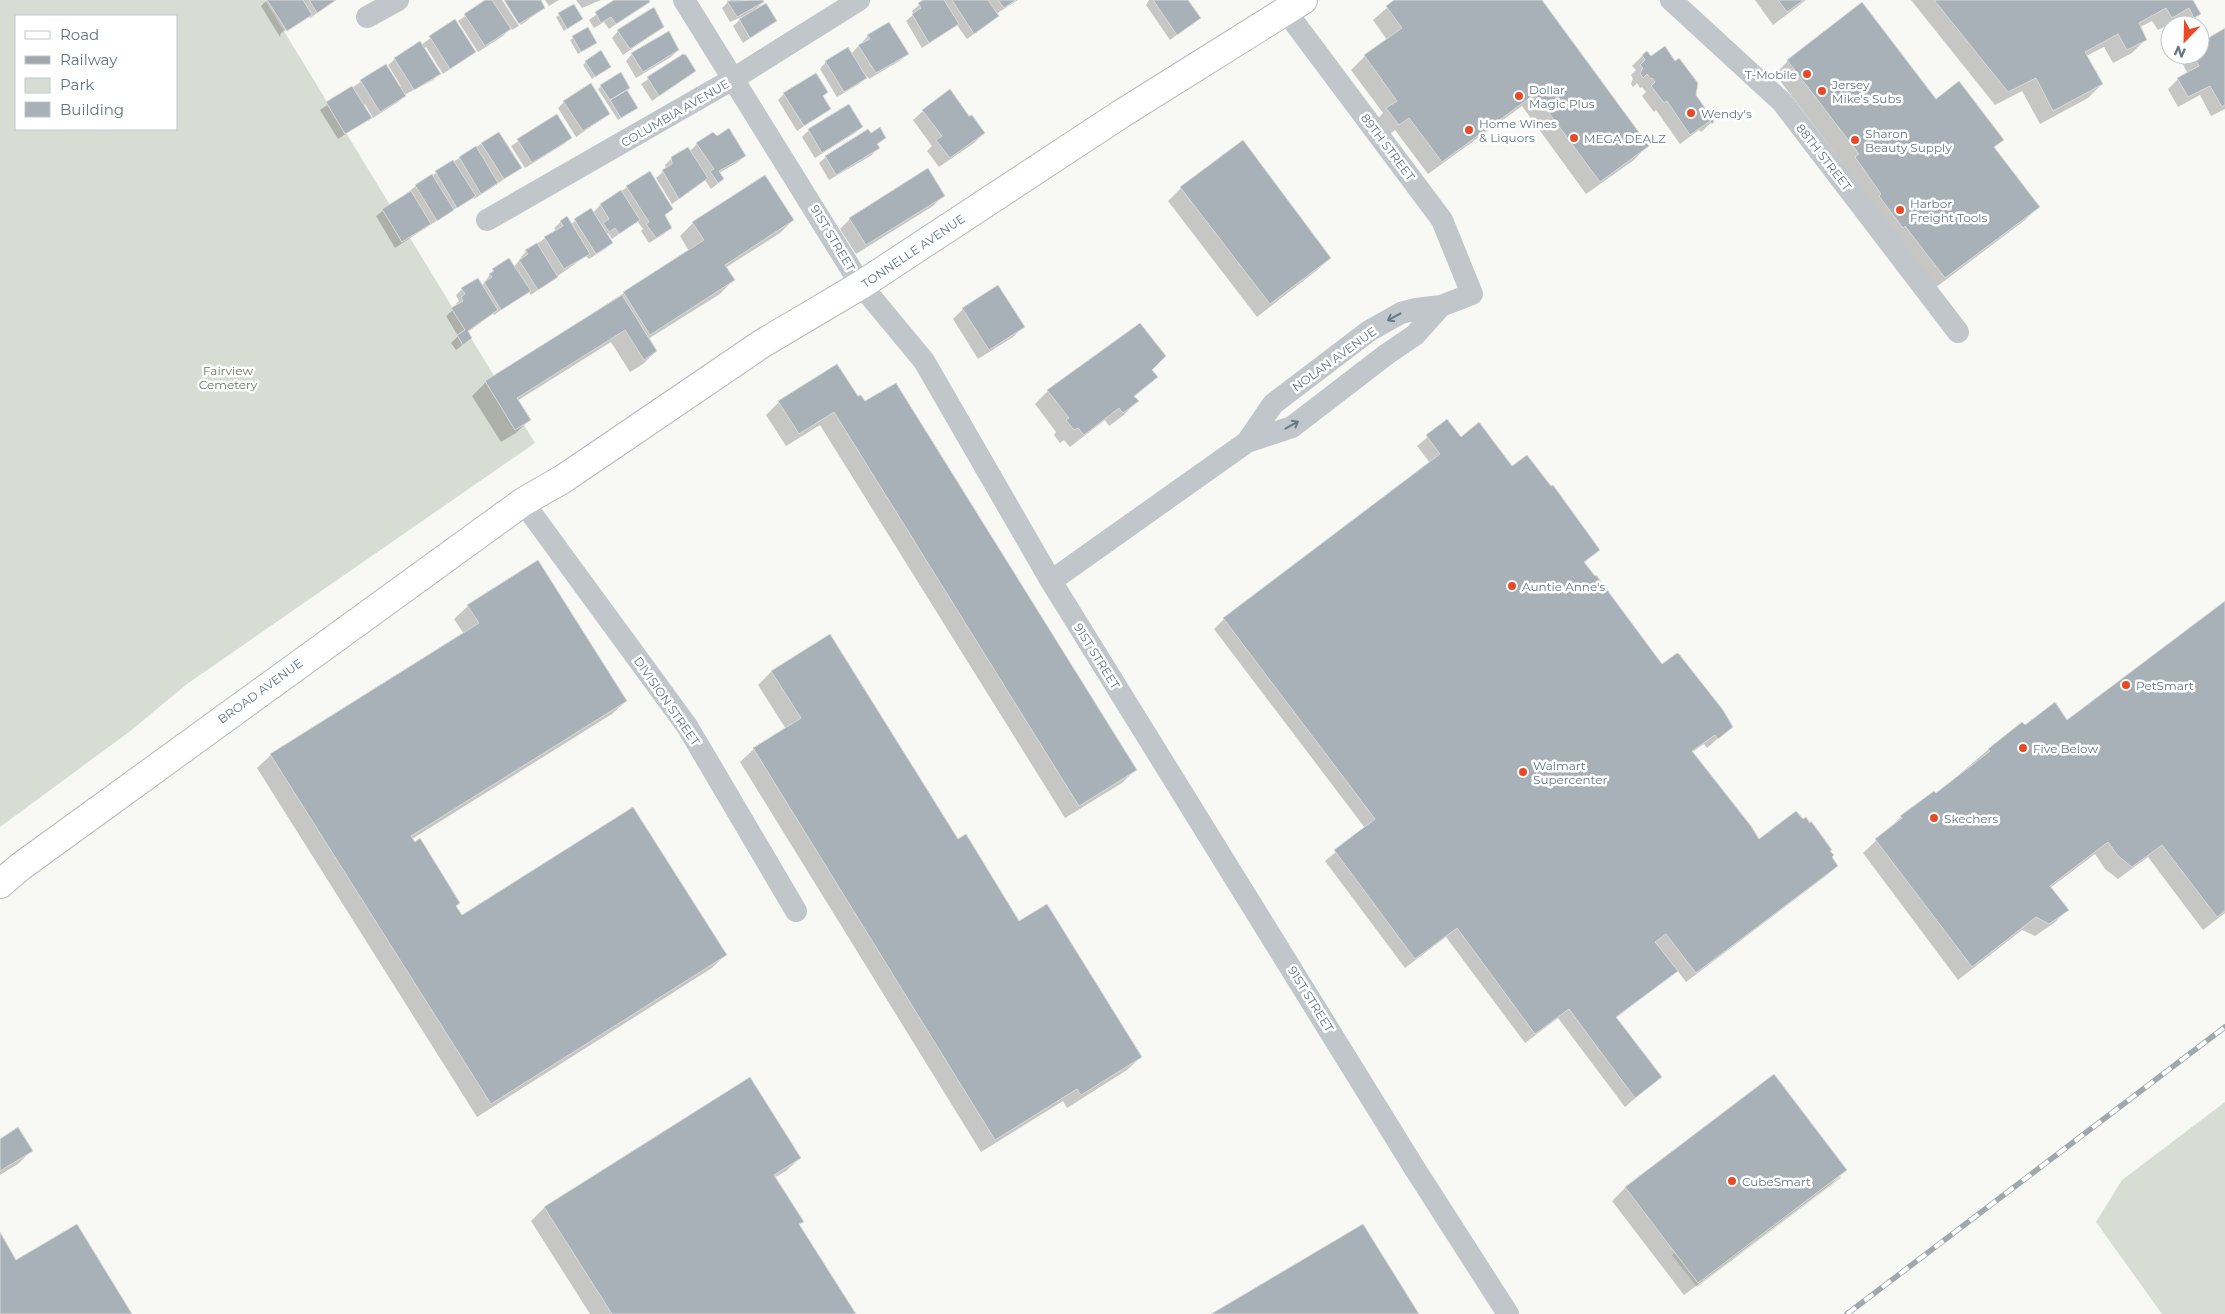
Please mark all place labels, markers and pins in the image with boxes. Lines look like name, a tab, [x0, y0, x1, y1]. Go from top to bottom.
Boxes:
place label: T-Mobile	[1745, 67, 1797, 82]
marker: T-Mobile	[1801, 68, 1813, 80]
place label: Jersey Mike's Subs	[1831, 77, 1902, 106]
place label: Dollar Magic Plus	[1529, 82, 1595, 111]
marker: Jersey Mike's Subs	[1816, 85, 1828, 97]
marker: Dollar Magic Plus	[1513, 90, 1525, 102]
place label: Wendy's	[1701, 106, 1752, 121]
marker: Wendy's	[1685, 107, 1697, 119]
place label: Home Wines & Liquors	[1479, 116, 1557, 145]
marker: Home Wines & Liquors	[1463, 124, 1475, 136]
place label: Sharon Beauty Supply	[1865, 126, 1952, 155]
place label: MEGA DEALZ	[1584, 131, 1666, 146]
marker: MEGA DEALZ	[1568, 132, 1580, 144]
marker: Sharon Beauty Supply	[1849, 134, 1861, 146]
place label: Harbor Freight Tools	[1910, 196, 1987, 225]
marker: Harbor Freight Tools	[1894, 204, 1906, 216]
place label: Auntie Anne's	[1522, 579, 1605, 594]
marker: Auntie Anne's	[1506, 580, 1518, 592]
place label: PetSmart	[2136, 678, 2194, 693]
marker: PetSmart	[2120, 679, 2132, 691]
place label: Five Below	[2033, 741, 2098, 756]
marker: Five Below	[2017, 742, 2029, 754]
place label: Walmart Supercenter	[1533, 758, 1607, 787]
marker: Walmart Supercenter	[1517, 766, 1529, 778]
place label: Skechers	[1944, 811, 1998, 826]
marker: Skechers	[1928, 812, 1940, 824]
place label: CubeSmart	[1742, 1174, 1811, 1189]
marker: CubeSmart	[1726, 1175, 1738, 1187]

